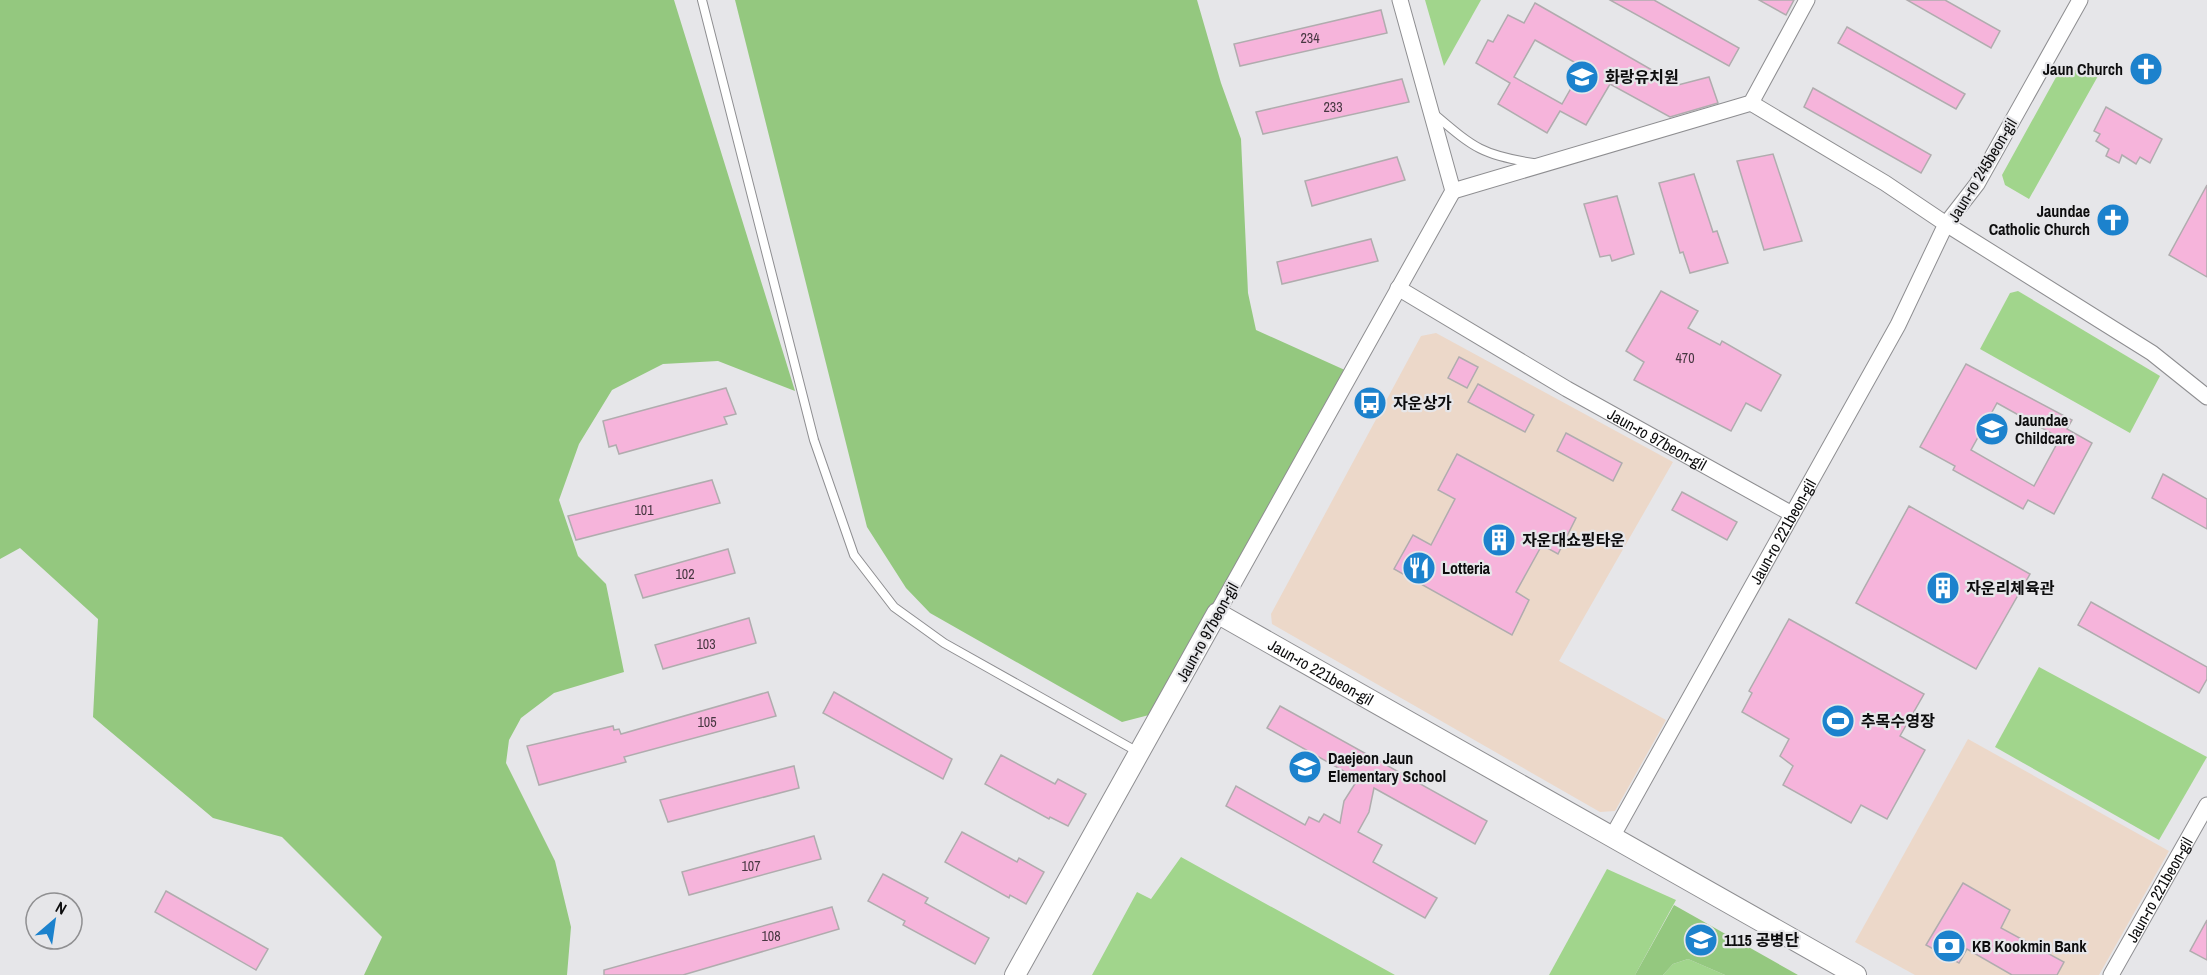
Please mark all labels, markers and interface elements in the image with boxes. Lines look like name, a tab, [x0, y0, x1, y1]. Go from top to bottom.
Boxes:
house number: 234	[1300, 29, 1320, 47]
church icon: Jaun Church	[2128, 51, 2164, 87]
place label: Jaun Church	[2043, 58, 2123, 80]
school or university icon: 화랑유치원	[1564, 59, 1600, 95]
place label: 화랑유치원	[1605, 66, 1679, 88]
house number: 233	[1323, 98, 1343, 116]
street label: Jaun-ro 245beon-gil	[1942, 114, 2022, 226]
place label: Jaundae Catholic Church	[1989, 200, 2090, 240]
church icon: Jaundae Catholic Church	[2095, 202, 2131, 238]
house number: 470	[1675, 349, 1695, 367]
bus stop icon: 자운상가	[1352, 385, 1388, 421]
place label: 자운상가	[1393, 392, 1452, 414]
street label: Jaun-ro 97beon-gil	[1604, 403, 1711, 475]
place label: Jaundae Childcare	[2015, 409, 2075, 449]
school or university icon: Jaundae Childcare	[1974, 411, 2010, 447]
street label: Jaun-ro 221beon-gil	[1744, 475, 1821, 588]
house number: 101	[634, 501, 654, 519]
building icon: 자운대쇼핑타운	[1481, 522, 1517, 558]
place label: 자운대쇼핑타운	[1522, 529, 1625, 551]
restaurant icon: Lotteria	[1401, 550, 1437, 586]
place label: Lotteria	[1442, 557, 1491, 579]
house number: 102	[675, 565, 695, 583]
building icon: 자운리체육관	[1925, 570, 1961, 606]
place label: 자운리체육관	[1966, 577, 2055, 599]
street label: Jaun-ro 97beon-gil	[1171, 578, 1243, 685]
street label: Jaun-ro 221beon-gil	[1264, 633, 1378, 710]
house number: 103	[696, 635, 716, 653]
sports icon: 추목수영장	[1820, 703, 1856, 739]
place label: 추목수영장	[1861, 710, 1935, 732]
house number: 105	[697, 713, 717, 731]
place label: Daejeon Jaun Elementary School	[1328, 747, 1446, 787]
school or university icon: Daejeon Jaun Elementary School	[1287, 749, 1323, 785]
street label: Jaun-ro 221beon-gil	[2121, 833, 2198, 946]
house number: 107	[741, 857, 761, 875]
north arrow	[24, 891, 84, 951]
text: N	[52, 896, 71, 920]
school or university icon: 1115 공병단	[1683, 922, 1719, 958]
house number: 108	[761, 927, 781, 945]
bank icon: KB Kookmin Bank	[1931, 928, 1967, 964]
place label: 1115 공병단	[1724, 929, 1800, 951]
place label: KB Kookmin Bank	[1972, 935, 2087, 957]

